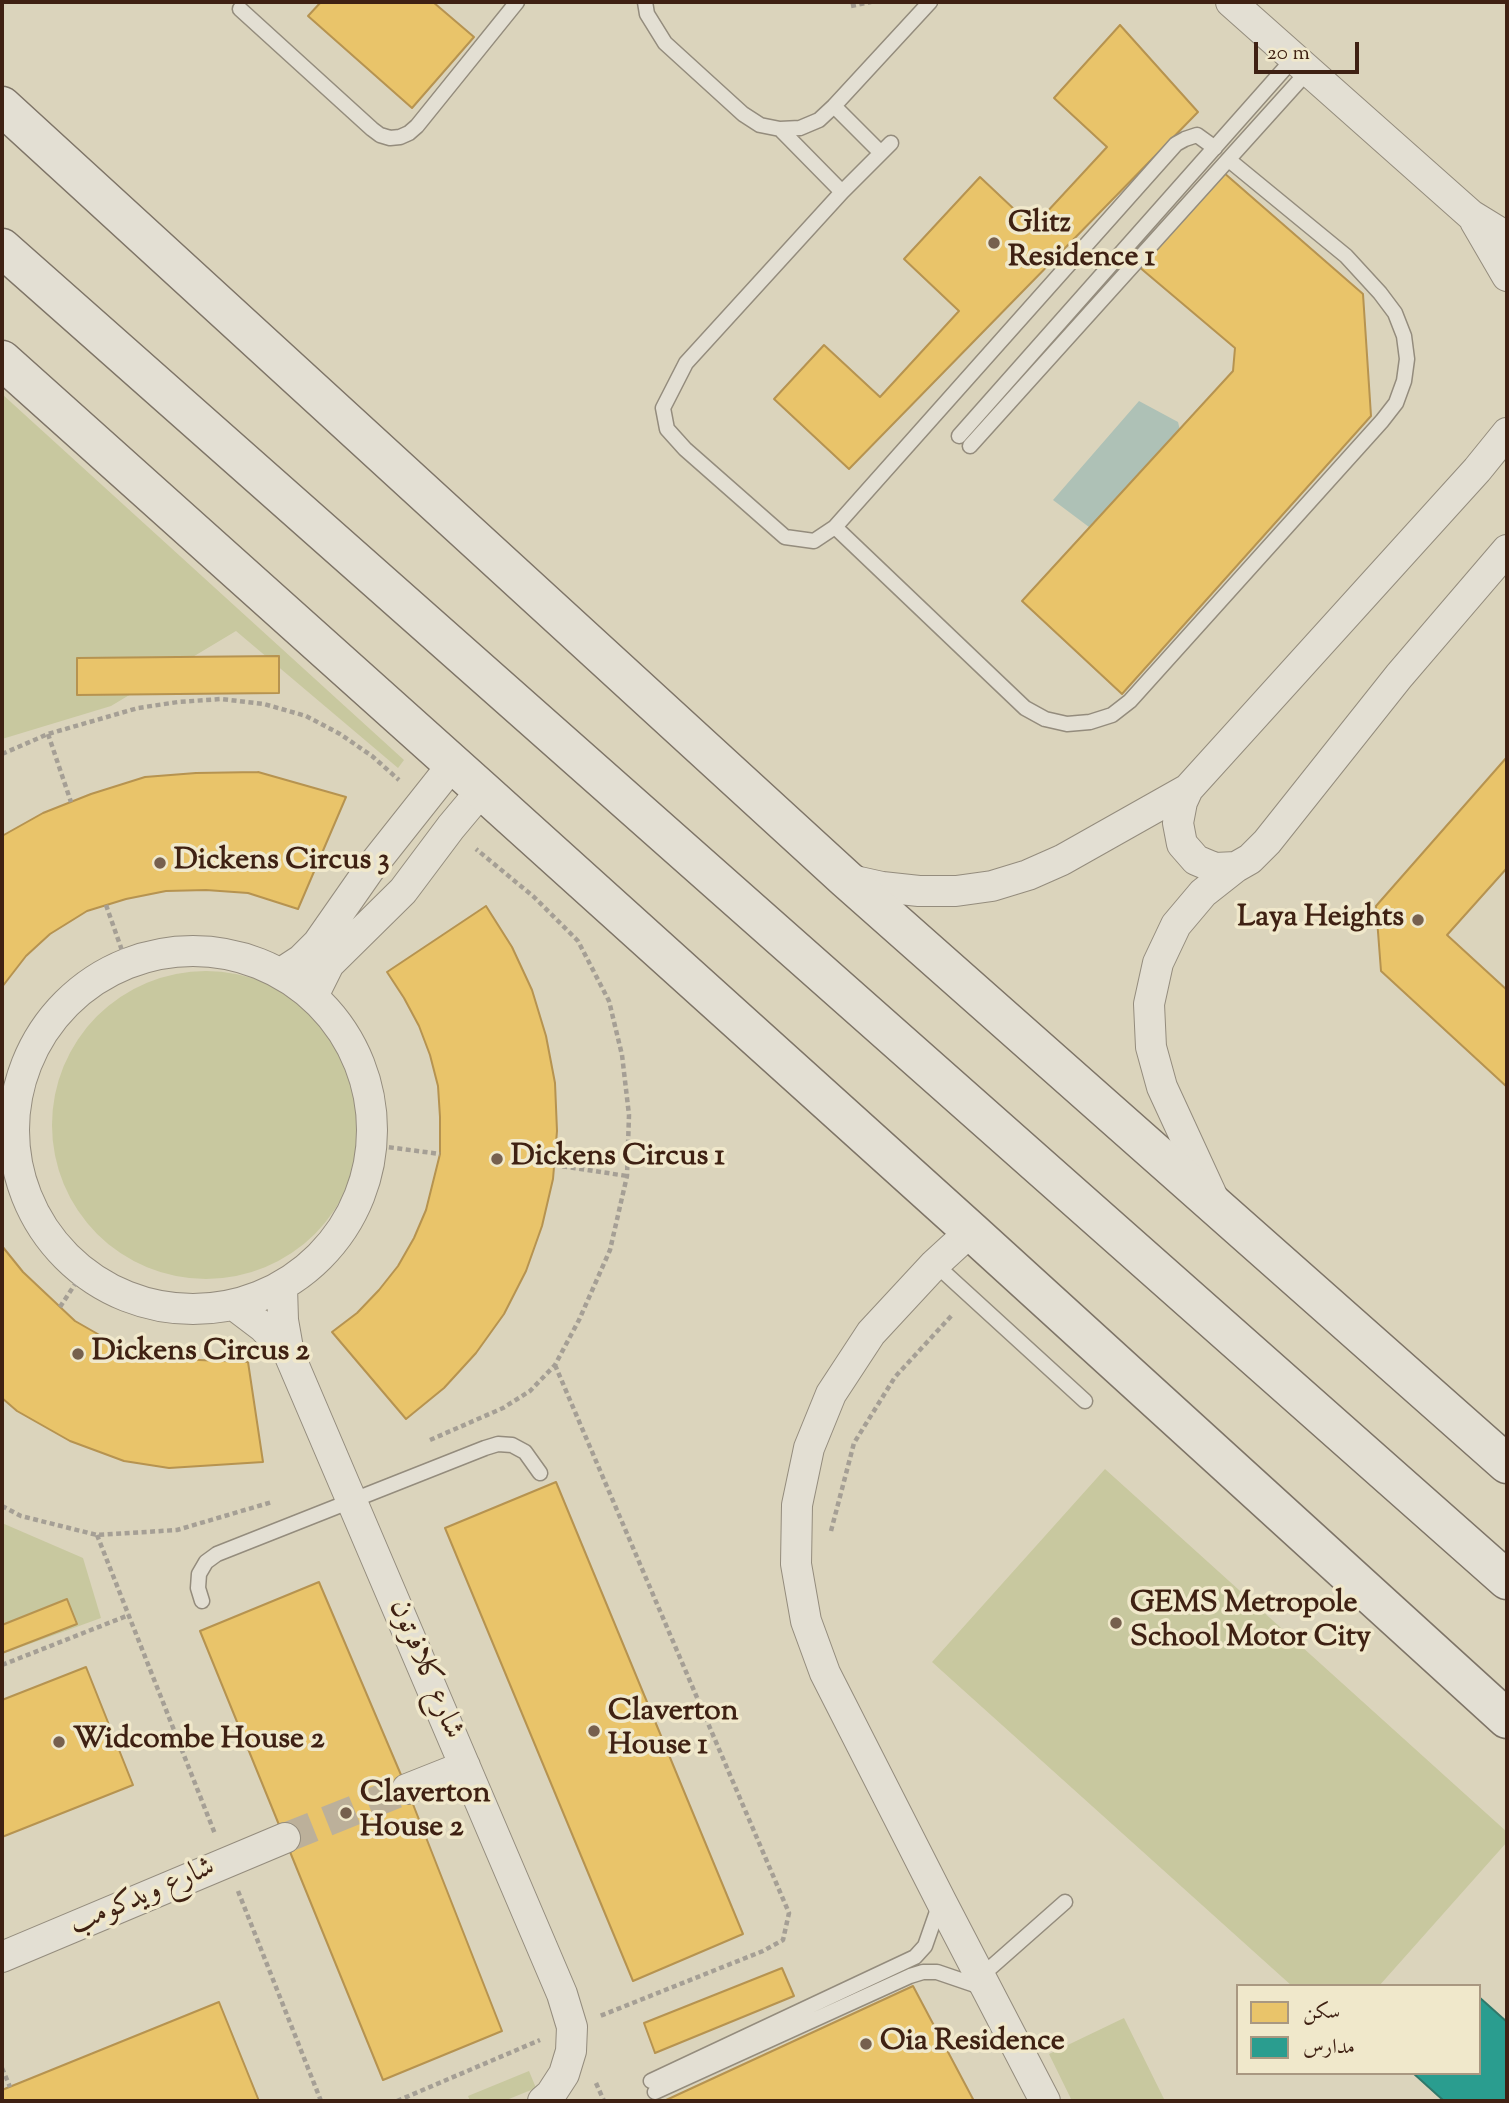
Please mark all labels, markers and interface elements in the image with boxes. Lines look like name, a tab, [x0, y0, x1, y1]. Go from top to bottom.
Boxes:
scale bar	[1257, 28, 1362, 72]
text: 20 m	[1267, 39, 1310, 69]
place label: Glitz Residence 1	[1008, 208, 1155, 278]
marker: Glitz Residence 1	[986, 235, 1002, 251]
place label: Dickens Circus 3	[174, 845, 390, 881]
marker: Dickens Circus 3	[152, 855, 168, 871]
place label: Laya Heights	[1237, 902, 1404, 938]
marker: Laya Heights	[1410, 912, 1426, 928]
place label: Dickens Circus 1	[511, 1141, 725, 1177]
marker: Dickens Circus 1	[489, 1151, 505, 1167]
place label: Dickens Circus 2	[92, 1336, 310, 1372]
marker: Dickens Circus 2	[70, 1346, 86, 1362]
place label: GEMS Metropole School Motor City	[1130, 1588, 1371, 1658]
street label: شارع كلافرتون	[378, 1595, 470, 1745]
marker: GEMS Metropole School Motor City	[1108, 1615, 1124, 1631]
place label: Claverton House 1	[608, 1696, 738, 1766]
marker: Claverton House 1	[586, 1723, 602, 1739]
place label: Widcombe House 2	[73, 1724, 324, 1760]
marker: Widcombe House 2	[51, 1734, 67, 1750]
place label: Claverton House 2	[360, 1778, 490, 1848]
marker: Claverton House 2	[338, 1805, 354, 1821]
street label: شارع ويدكومب	[65, 1851, 221, 1945]
legend	[1236, 1984, 1481, 2075]
text: سكن	[1303, 1998, 1340, 2028]
place label: Oia Residence	[880, 2026, 1065, 2062]
text: مدارس	[1303, 2033, 1355, 2063]
marker: Oia Residence	[858, 2036, 874, 2052]

